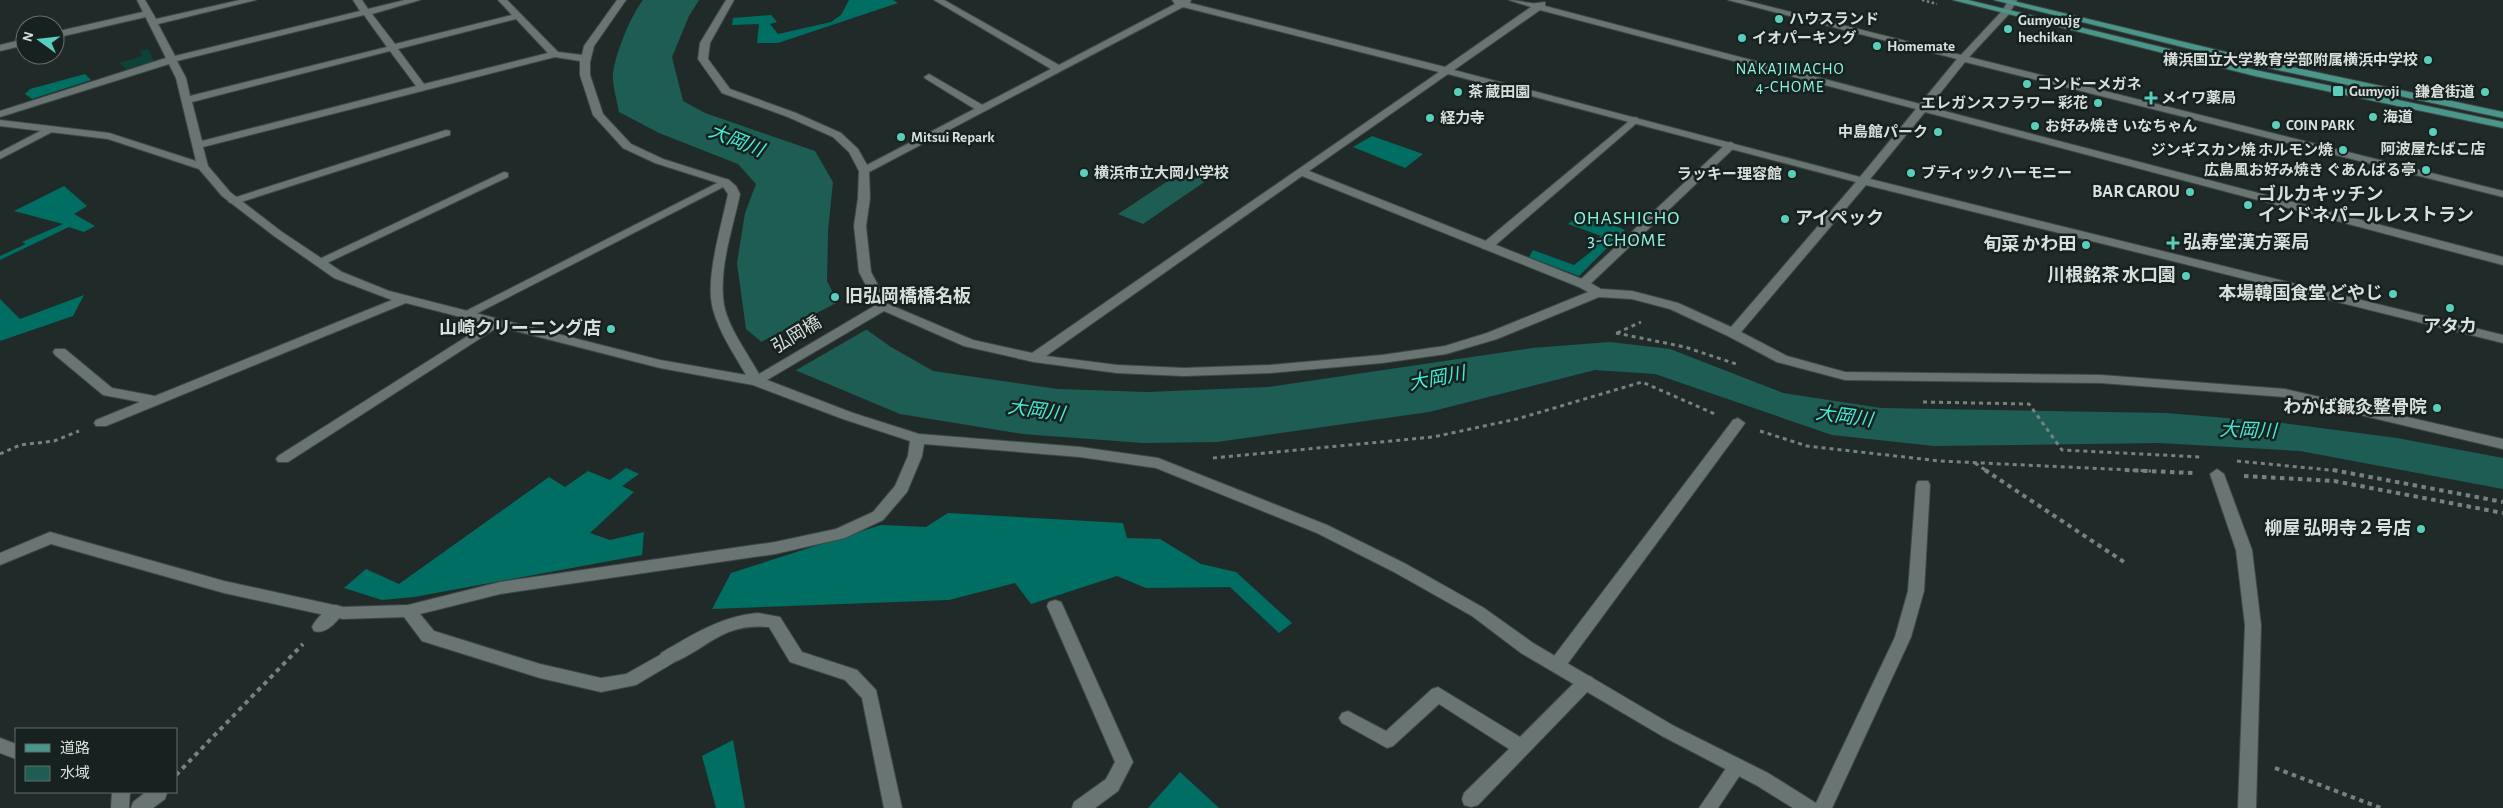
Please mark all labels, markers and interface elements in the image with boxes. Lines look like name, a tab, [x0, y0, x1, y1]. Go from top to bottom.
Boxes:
place label: ハウスランド	[1789, 12, 1879, 27]
marker: ハウスランド	[1773, 13, 1785, 25]
place label: Gumyoujg hechikan	[2018, 13, 2080, 45]
north arrow	[15, 15, 65, 65]
marker: Gumyoujg hechikan	[2002, 23, 2014, 35]
text: N	[20, 30, 36, 43]
place label: イオパーキング	[1752, 30, 1857, 46]
marker: イオパーキング	[1736, 32, 1748, 44]
place label: Homemate	[1887, 39, 1955, 54]
marker: Homemate	[1871, 40, 1883, 52]
place label: 横浜国立大学教育学部附属横浜中学校	[2163, 51, 2418, 68]
marker: 横浜国立大学教育学部附属横浜中学校	[2422, 54, 2434, 66]
district label: NAKAJIMACHO 4-CHOME	[1735, 61, 1845, 95]
place label: コンドーメガネ	[2037, 76, 2141, 92]
marker: コンドーメガネ	[2021, 78, 2033, 90]
place label: 茶 蔵田園	[1468, 84, 1530, 100]
marker: Gumyoji	[2331, 84, 2345, 98]
place label: Gumyoji	[2349, 84, 2399, 99]
place label: 鎌倉街道	[2414, 84, 2475, 100]
marker: 茶 蔵田園	[1452, 86, 1464, 98]
marker: 鎌倉街道	[2479, 86, 2491, 98]
place label: メイワ薬局	[2161, 90, 2236, 106]
marker: メイワ薬局	[2145, 92, 2157, 104]
place label: エレガンスフラワー 彩花	[1921, 95, 2088, 111]
marker: エレガンスフラワー 彩花	[2092, 97, 2104, 109]
place label: 海道	[2383, 109, 2413, 125]
place label: 経力寺	[1440, 110, 1485, 126]
marker: 海道	[2367, 111, 2379, 123]
marker: 経力寺	[1424, 112, 1436, 124]
place label: お好み焼き いなちゃん	[2045, 118, 2197, 134]
place label: COIN PARK	[2286, 118, 2355, 133]
marker: COIN PARK	[2270, 119, 2282, 131]
marker: お好み焼き いなちゃん	[2029, 120, 2041, 132]
water label: 大岡川	[706, 121, 768, 161]
place label: 中島館パーク	[1838, 123, 1928, 140]
marker: 中島館パーク	[1932, 126, 1944, 138]
marker: 阿波屋たばこ店	[2427, 126, 2439, 138]
place label: Mitsui Repark	[911, 130, 995, 145]
marker: Mitsui Repark	[895, 131, 907, 143]
place label: ジンギスカン焼 ホルモン焼	[2151, 141, 2333, 158]
place label: 阿波屋たばこ店	[2380, 141, 2486, 157]
marker: ジンギスカン焼 ホルモン焼	[2337, 144, 2349, 156]
place label: 広島風お好み焼き ぐあんばる亭	[2204, 161, 2416, 178]
place label: 横浜市立大岡小学校	[1094, 164, 1229, 181]
place label: ブティック ハーモニー	[1921, 164, 2072, 181]
marker: 広島風お好み焼き ぐあんばる亭	[2420, 164, 2432, 176]
place label: ラッキー理容館	[1677, 166, 1782, 182]
marker: 横浜市立大岡小学校	[1078, 167, 1090, 179]
marker: ブティック ハーモニー	[1905, 167, 1917, 179]
marker: ラッキー理容館	[1786, 168, 1798, 180]
place label: BAR CAROU	[2092, 183, 2180, 201]
place label: ゴルカキッチン インドネパールレストラン	[2258, 184, 2474, 225]
marker: BAR CAROU	[2184, 186, 2196, 198]
marker: ゴルカキッチン インドネパールレストラン	[2242, 199, 2254, 211]
district label: OHASHICHO 3-CHOME	[1574, 209, 1680, 250]
place label: アイペック	[1795, 209, 1884, 228]
marker: アイペック	[1779, 213, 1791, 225]
place label: 弘寿堂漢方薬局	[2183, 232, 2309, 252]
place label: 旬菜 かわ田	[1983, 234, 2076, 254]
marker: 弘寿堂漢方薬局	[2167, 237, 2179, 249]
marker: 旬菜 かわ田	[2080, 239, 2092, 251]
place label: 川根銘茶 水口園	[2047, 265, 2176, 285]
marker: 川根銘茶 水口園	[2180, 270, 2192, 282]
place label: 本場韓国食堂 どやじ	[2218, 283, 2383, 303]
place label: 旧弘岡橋橋名板	[845, 286, 971, 306]
marker: 本場韓国食堂 どやじ	[2387, 288, 2399, 300]
marker: 旧弘岡橋橋名板	[829, 291, 841, 303]
marker: アタカ	[2444, 302, 2456, 314]
street label: 弘岡橋	[769, 313, 825, 357]
place label: アタカ	[2423, 317, 2477, 336]
place label: 山崎クリーニング店	[439, 318, 601, 338]
marker: 山崎クリーニング店	[605, 323, 617, 335]
water label: 大岡川	[1407, 363, 1469, 394]
water label: 大岡川	[1006, 397, 1068, 425]
place label: わかば鍼灸整骨院	[2283, 397, 2427, 417]
marker: わかば鍼灸整骨院	[2431, 402, 2443, 414]
water label: 大岡川	[1814, 403, 1876, 431]
water label: 大岡川	[2219, 420, 2279, 442]
place label: 柳屋 弘明寺２号店	[2264, 518, 2411, 538]
marker: 柳屋 弘明寺２号店	[2415, 523, 2427, 535]
legend	[15, 728, 178, 793]
text: 道路	[60, 740, 90, 756]
text: 水域	[60, 765, 90, 781]

